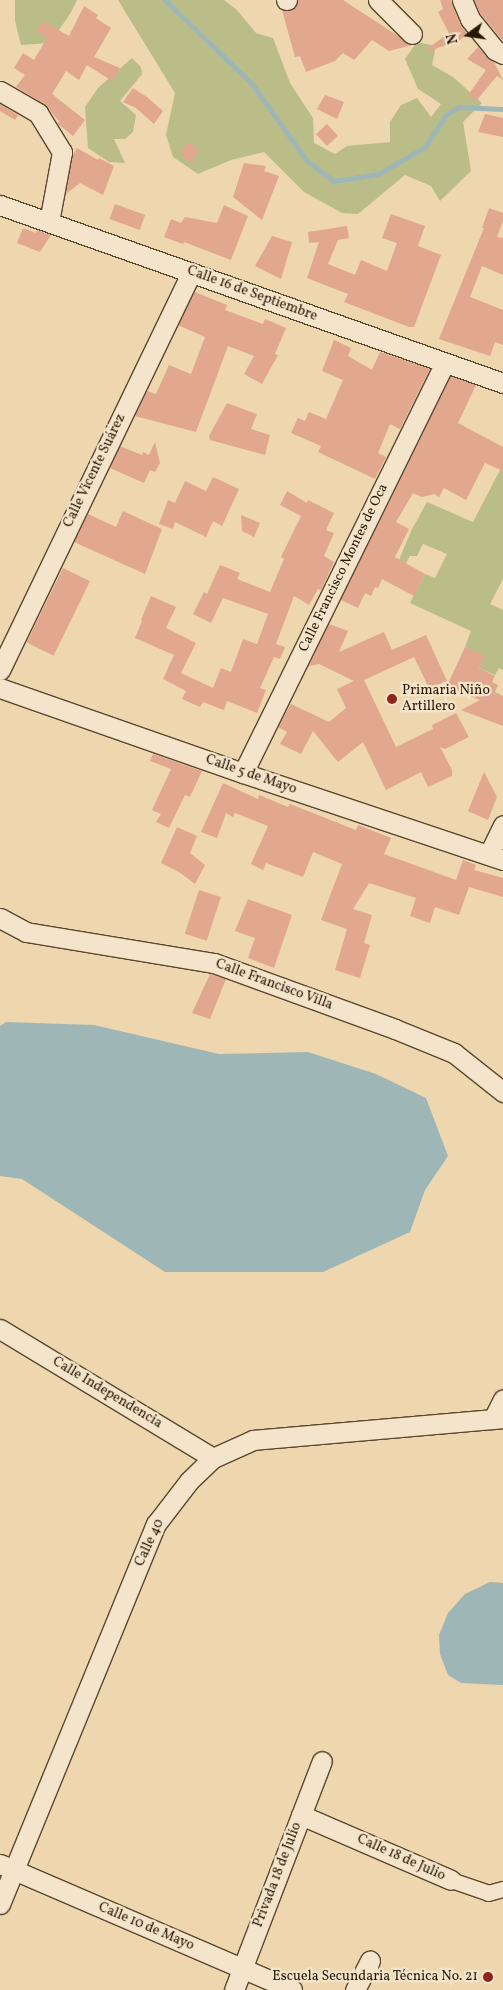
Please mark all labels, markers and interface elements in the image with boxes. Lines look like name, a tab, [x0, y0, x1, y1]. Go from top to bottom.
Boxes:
north arrow	[443, 10, 493, 60]
text: N	[443, 32, 463, 46]
street label: Calle 16 de Septiembre	[185, 263, 319, 325]
street label: Calle Vicente Suárez	[60, 411, 130, 531]
street label: Calle Francisco Montes de Oca	[296, 481, 392, 655]
place label: Primaria Niño Artillero	[402, 683, 490, 716]
marker: Primaria Niño Artillero	[386, 693, 398, 705]
street label: Calle 5 de Mayo	[203, 752, 299, 798]
street label: Calle Francisco Villa	[213, 956, 335, 1014]
street label: Calle Independencia	[49, 1354, 165, 1432]
street label: Calle 40	[132, 1517, 168, 1569]
street label: Privada 18 de Julio	[250, 1820, 306, 1930]
street label: Calle 18 de Julio	[354, 1831, 448, 1885]
street label: Calle 10 de Mayo	[96, 1899, 196, 1955]
place label: Escuela Secundaria Técnica No. 21	[272, 1969, 478, 1985]
marker: Escuela Secundaria Técnica No. 21	[482, 1971, 494, 1983]

